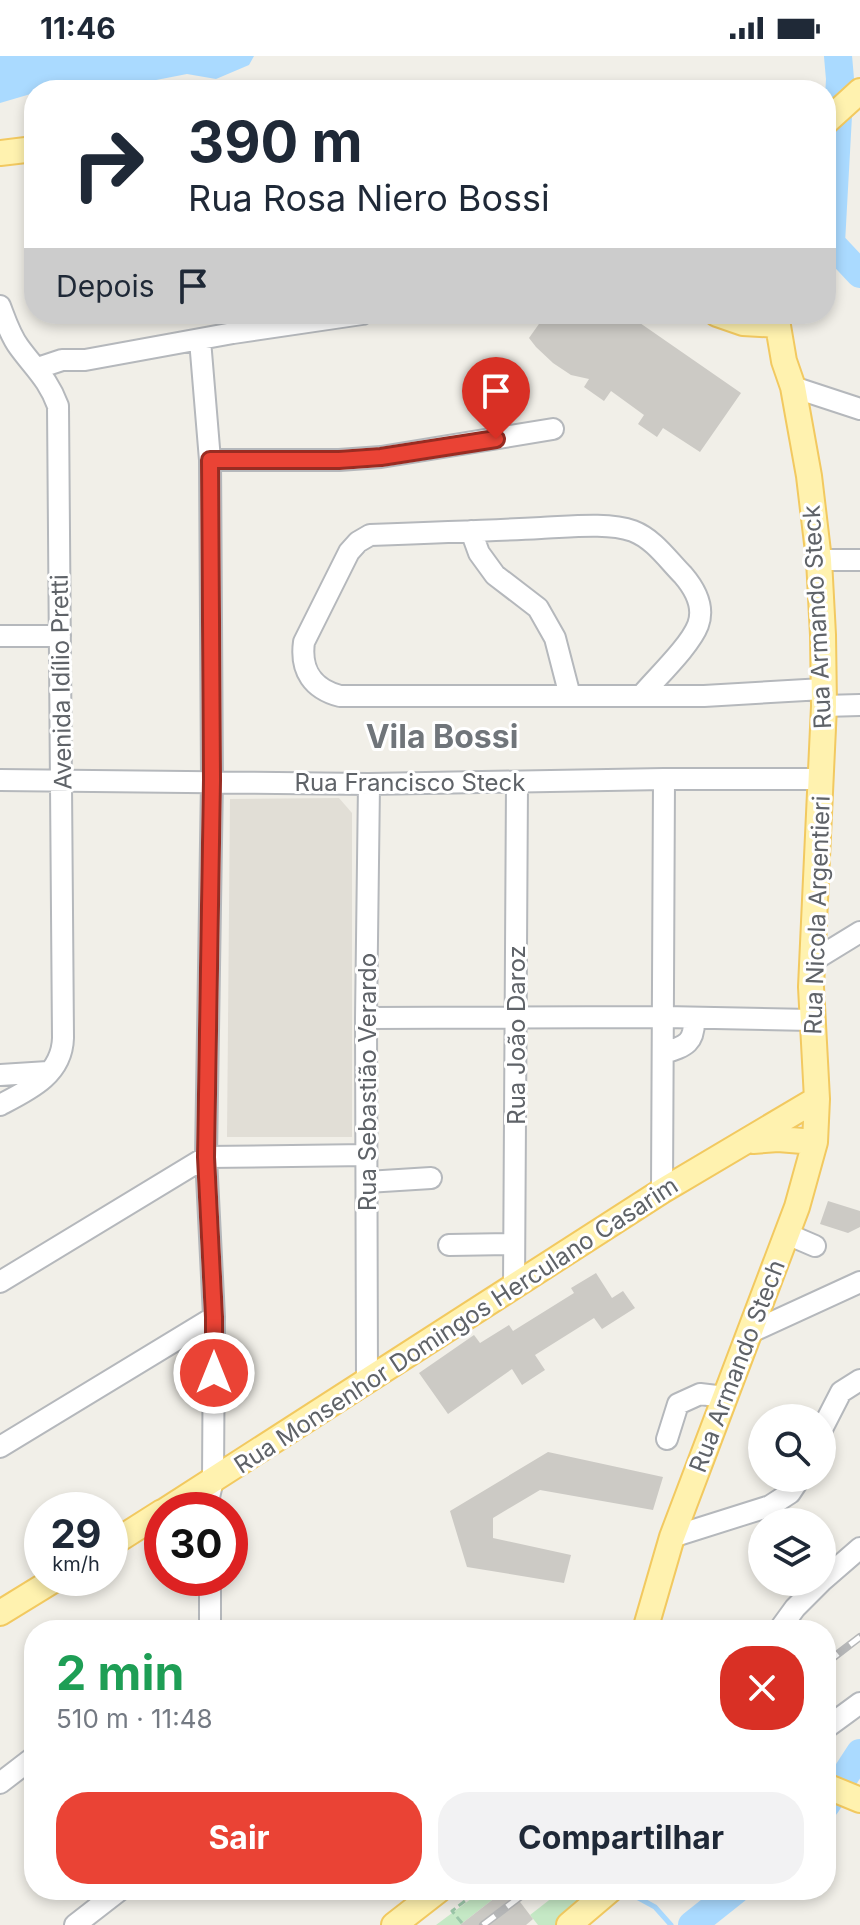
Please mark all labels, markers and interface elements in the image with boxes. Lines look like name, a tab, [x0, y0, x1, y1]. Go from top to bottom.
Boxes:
text: 11:46	[40, 10, 116, 46]
text: 390 m	[188, 108, 363, 176]
icon: right	[56, 112, 160, 216]
text: Rua Rosa Niero Bossi	[188, 176, 550, 220]
icon: arrive	[171, 264, 215, 308]
text: Depois	[56, 268, 155, 304]
pin	[462, 357, 530, 439]
icon: arrive	[474, 369, 518, 413]
street label: Rua Armando Steck	[797, 504, 837, 730]
street label: Avenida Idílio Pretti	[45, 574, 77, 790]
district label: Vila Bossi	[366, 717, 518, 756]
street label: Rua Francisco Steck	[295, 768, 525, 797]
street label: Rua Nicola Argentieri	[798, 795, 836, 1035]
street label: Rua João Daroz	[502, 945, 531, 1125]
street label: Rua Sebastião Verardo	[353, 953, 382, 1211]
street label: Rua Monsenhor Domingos Herculano Casarim	[229, 1170, 683, 1480]
street label: Rua Armando Stech	[683, 1256, 791, 1476]
position arrow	[172, 1331, 256, 1415]
map controls	[748, 1404, 836, 1596]
button: search	[748, 1404, 836, 1492]
speed limit sign: 30	[144, 1492, 248, 1596]
button: layers	[748, 1508, 836, 1596]
text: 29	[50, 1509, 102, 1558]
text: km/h	[52, 1552, 100, 1576]
text: 2 min	[56, 1643, 184, 1702]
button: close	[720, 1646, 804, 1730]
text: 510 m · 11:48	[56, 1703, 213, 1734]
button: Sair	[56, 1792, 422, 1884]
button: Compartilhar	[438, 1792, 804, 1884]

